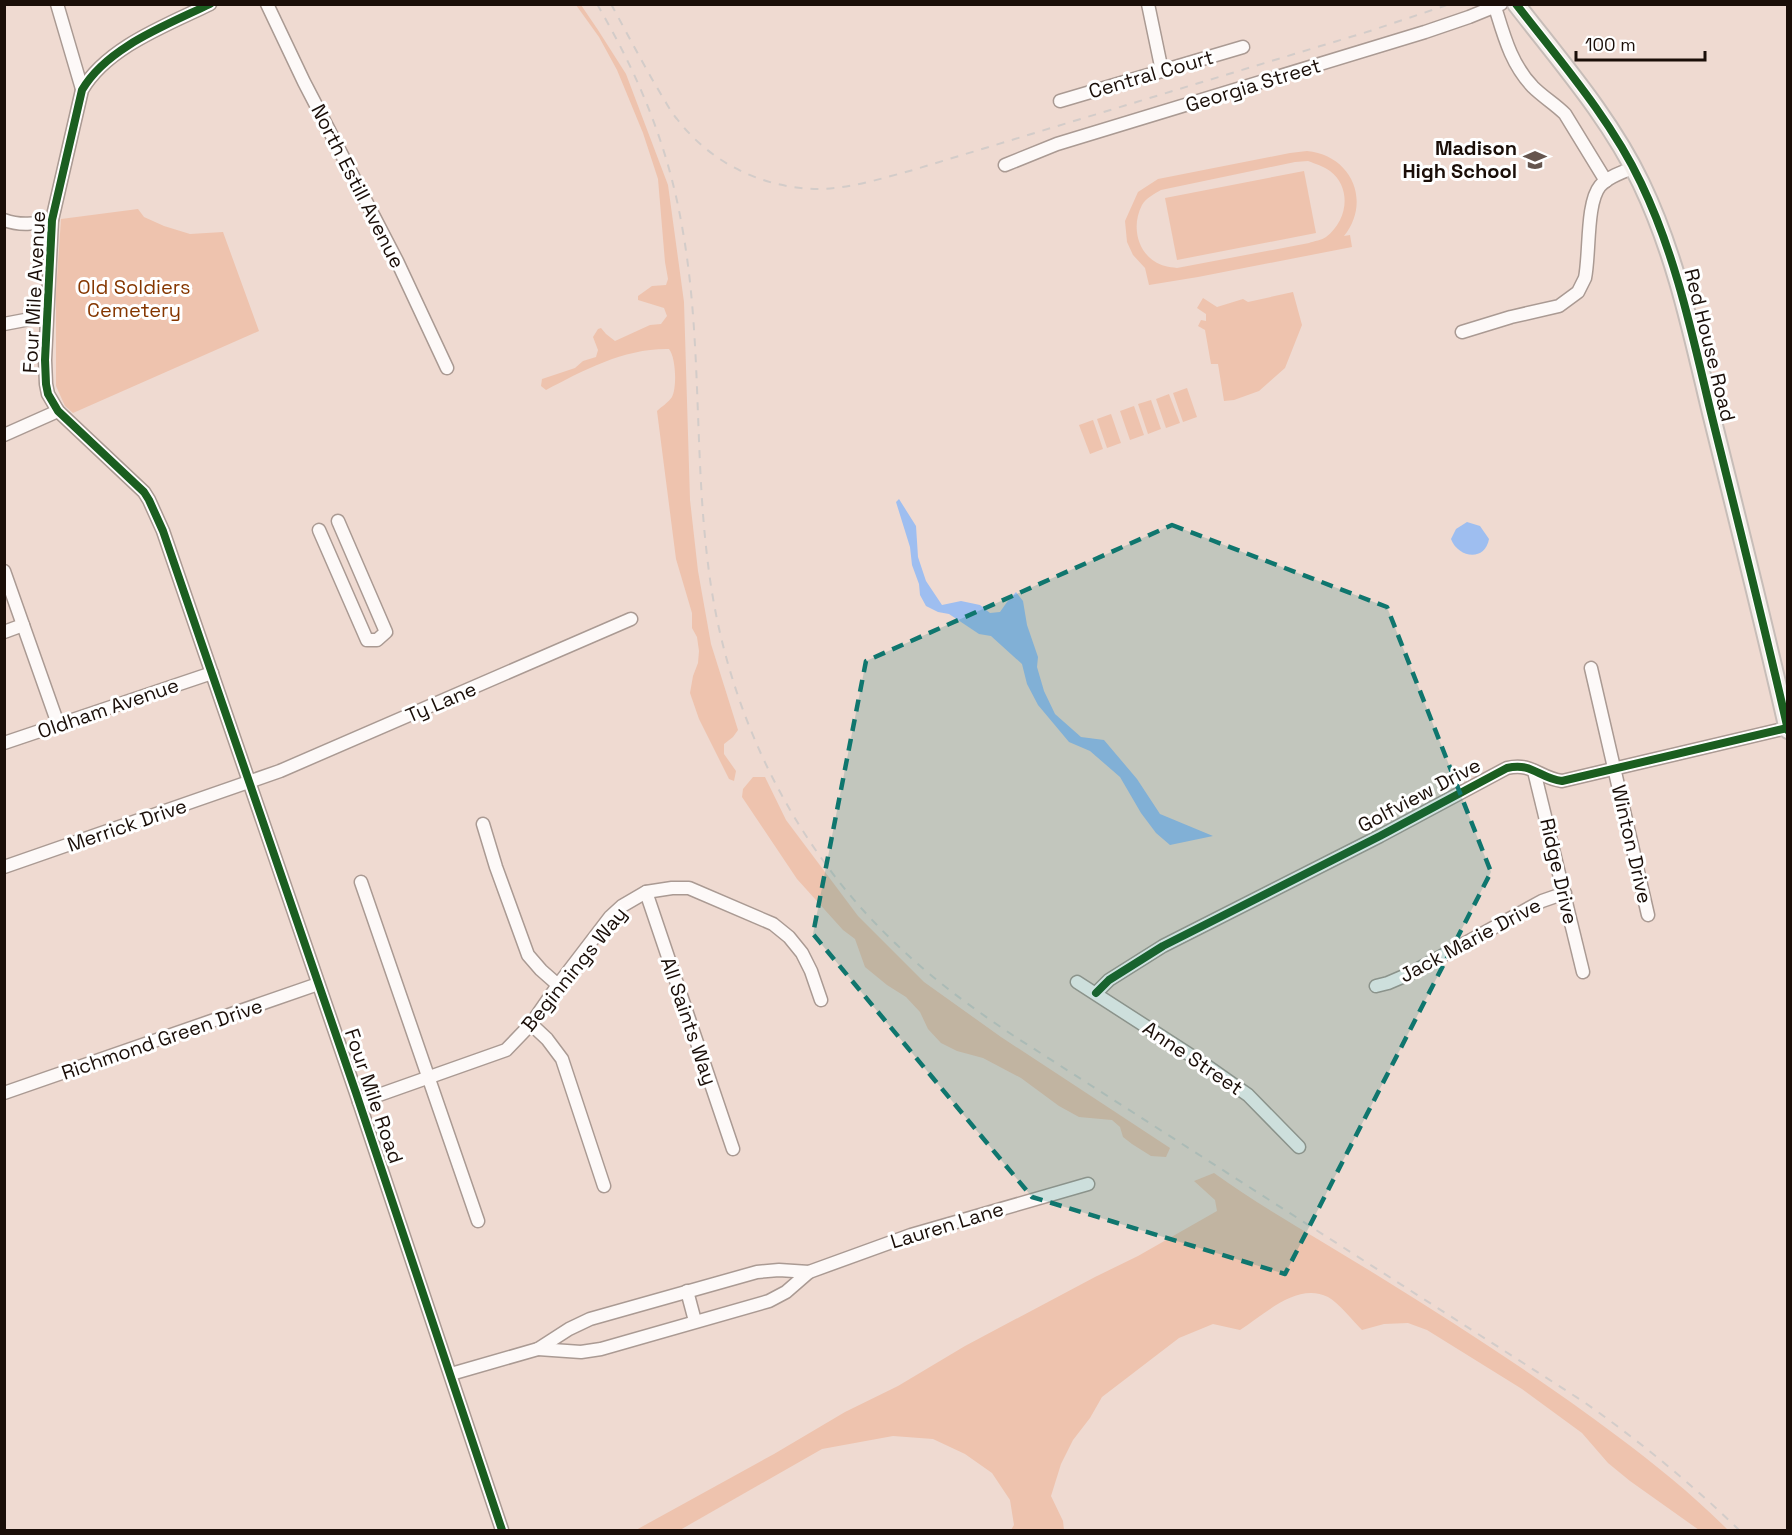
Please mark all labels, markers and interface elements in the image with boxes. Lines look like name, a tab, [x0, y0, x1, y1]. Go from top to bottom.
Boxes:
scale bar	[1576, 24, 1705, 62]
text: 100 m	[1585, 33, 1636, 56]
street label: Central Court	[1086, 44, 1216, 104]
street label: Georgia Street	[1182, 52, 1324, 118]
street label: North Estill Avenue	[305, 100, 411, 272]
place label: Madison High School	[1402, 135, 1517, 184]
school or university icon: Madison High School	[1522, 147, 1548, 173]
street label: Four Mile Avenue	[17, 210, 51, 374]
street label: Red House Road	[1678, 266, 1742, 424]
park label: Old Soldiers Cemetery	[77, 274, 191, 323]
street label: Oldham Avenue	[34, 672, 182, 744]
street label: Ty Lane	[402, 676, 480, 728]
street label: Golfview Drive	[1353, 752, 1485, 838]
street label: Winton Drive	[1606, 782, 1658, 906]
street label: Merrick Drive	[64, 792, 190, 858]
street label: Ridge Drive	[1534, 815, 1584, 927]
street label: Jack Marie Drive	[1395, 892, 1545, 988]
street label: Beginnings Way	[516, 901, 632, 1037]
street label: All Saints Way	[655, 954, 723, 1088]
street label: Richmond Green Drive	[58, 992, 266, 1086]
street label: Anne Street	[1138, 1015, 1248, 1101]
street label: Four Mile Road	[339, 1025, 409, 1167]
street label: Lauren Lane	[887, 1195, 1007, 1255]

